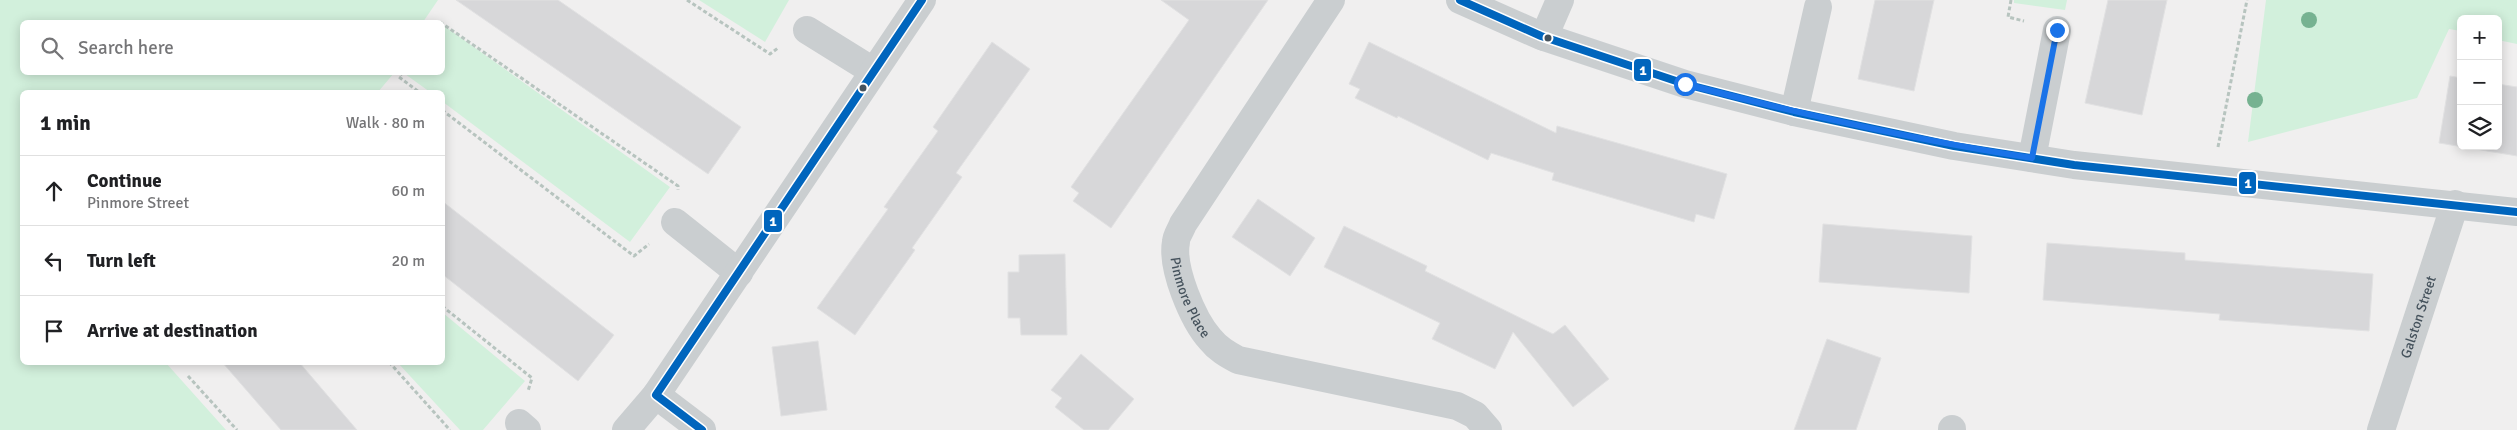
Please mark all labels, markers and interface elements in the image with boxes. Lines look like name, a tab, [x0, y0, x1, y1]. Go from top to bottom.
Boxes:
map controls	[2457, 15, 2502, 150]
button: +	[2457, 15, 2502, 60]
route end	[2046, 19, 2069, 42]
search box	[20, 20, 445, 75]
unlabelled marker	[1543, 33, 1553, 43]
icon: search	[38, 34, 66, 62]
text: Search here	[78, 36, 174, 60]
line badge: 1	[1633, 58, 1652, 82]
button: −	[2457, 60, 2502, 105]
text: 1	[1639, 62, 1647, 79]
route start	[1674, 73, 1697, 96]
unlabelled marker	[858, 83, 868, 93]
button: layers	[2457, 105, 2502, 150]
text: 1 min	[40, 110, 91, 136]
text: Walk · 80 m	[346, 113, 425, 133]
text: Continue	[87, 169, 162, 193]
line badge: 1	[2238, 171, 2257, 195]
text: 1	[2244, 175, 2252, 192]
icon: ahead	[40, 177, 68, 205]
text: 60 m	[391, 181, 425, 201]
text: Pinmore Street	[87, 193, 189, 213]
line badge: 1	[763, 209, 783, 233]
text: 1	[769, 213, 777, 230]
icon: left	[40, 247, 68, 275]
text: Turn left	[87, 249, 156, 273]
text: 20 m	[391, 251, 425, 271]
street label: Pinmore Place	[1167, 256, 1214, 341]
street label: Galston Street	[2397, 274, 2440, 360]
icon: arrive	[40, 317, 68, 345]
text: Arrive at destination	[87, 319, 258, 343]

